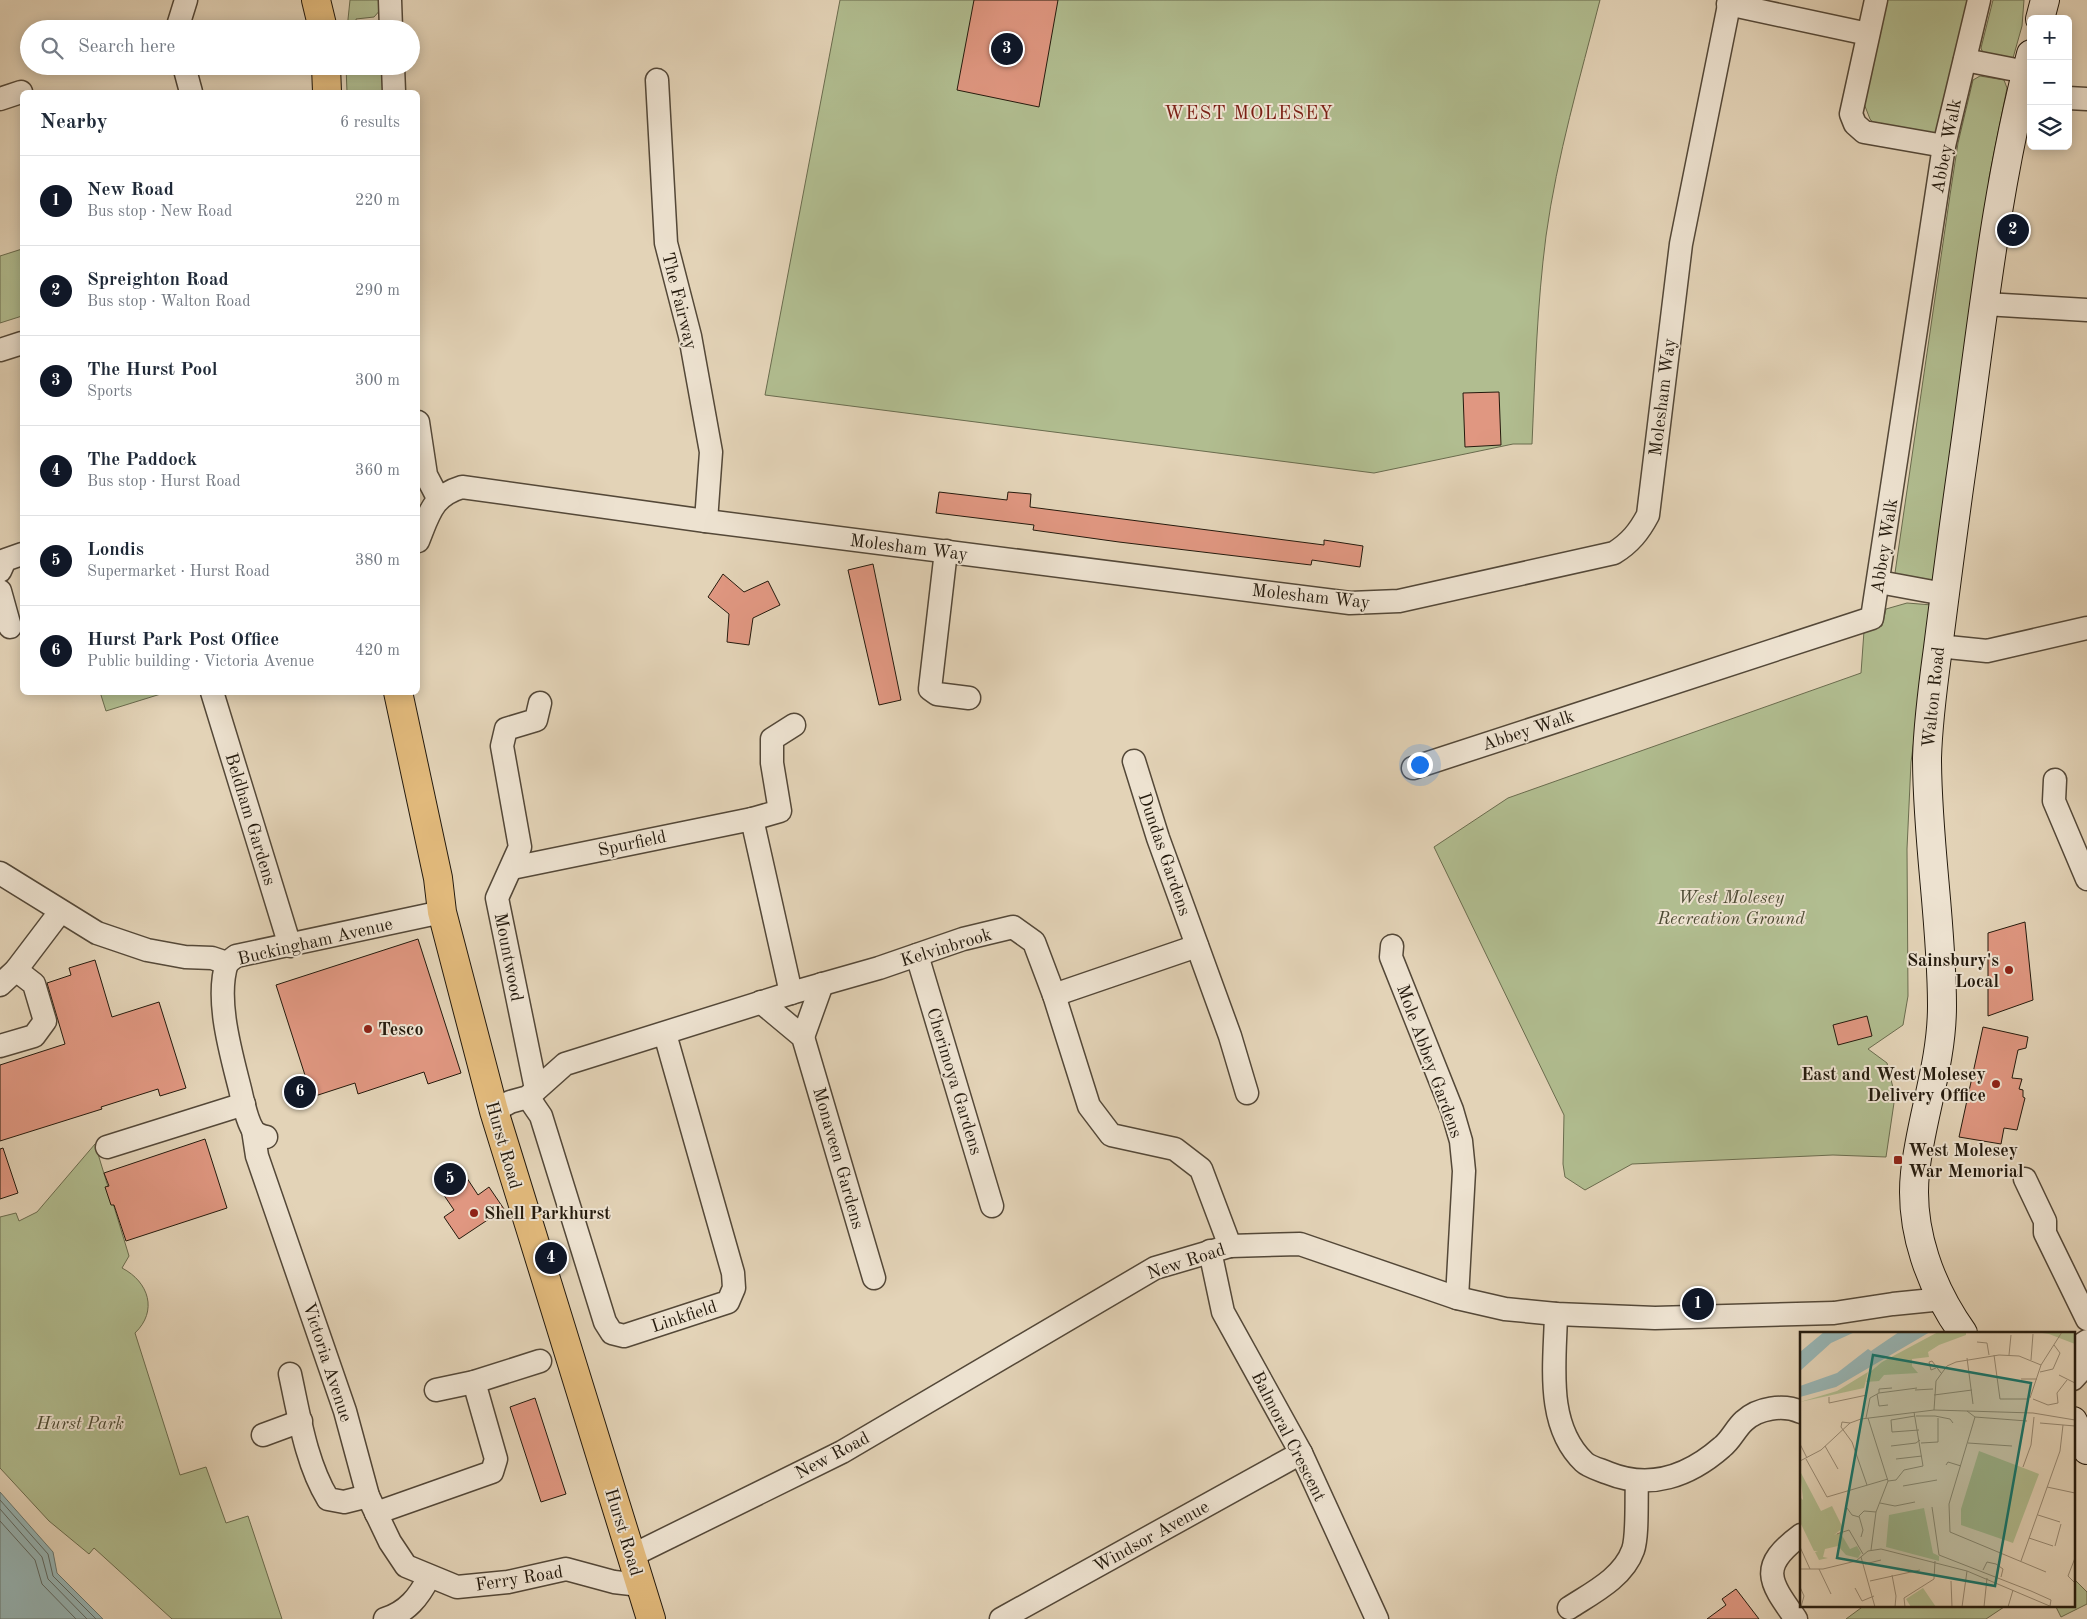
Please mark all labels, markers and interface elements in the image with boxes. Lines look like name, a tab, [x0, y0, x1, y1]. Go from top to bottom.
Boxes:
map controls	[2027, 15, 2072, 150]
button: +	[2027, 15, 2072, 60]
search box	[20, 20, 420, 75]
pin: 3	[991, 30, 1023, 68]
icon: search	[38, 34, 66, 62]
text: Search here	[78, 38, 175, 57]
button: −	[2027, 60, 2072, 105]
street label: Abbey Walk	[1929, 97, 1965, 195]
district label: WEST MOLESEY	[1164, 105, 1334, 124]
button: layers	[2027, 105, 2072, 150]
text: Nearby	[40, 112, 108, 133]
text: 6 results	[340, 115, 400, 131]
text: New Road	[87, 181, 174, 200]
text: 1	[51, 193, 61, 209]
text: 220 m	[355, 193, 400, 209]
text: Bus stop · New Road	[87, 204, 232, 220]
pin: 2	[1997, 211, 2029, 249]
street label: The Fairway	[658, 251, 700, 352]
text: Spreighton Road	[87, 271, 229, 290]
text: 2	[51, 283, 61, 299]
text: 290 m	[355, 283, 400, 299]
text: Bus stop · Walton Road	[87, 294, 251, 310]
street label: Molesham Way	[1647, 337, 1679, 457]
text: The Hurst Pool	[87, 361, 218, 380]
text: 3	[51, 373, 61, 389]
text: 300 m	[355, 373, 400, 389]
text: Sports	[87, 384, 132, 400]
text: The Paddock	[87, 451, 197, 470]
text: 4	[51, 463, 61, 479]
text: 360 m	[355, 463, 400, 479]
text: Bus stop · Hurst Road	[87, 474, 241, 490]
street label: Abbey Walk	[1869, 497, 1901, 595]
street label: Molesham Way	[849, 532, 969, 564]
text: Londis	[87, 541, 144, 560]
text: 5	[51, 553, 61, 569]
text: 380 m	[355, 553, 400, 569]
text: Supermarket · Hurst Road	[87, 564, 270, 580]
street label: Molesham Way	[1251, 582, 1371, 612]
text: Hurst Park Post Office	[87, 631, 279, 650]
text: 6	[51, 643, 61, 659]
text: 420 m	[355, 643, 400, 659]
street label: Walton Road	[1920, 646, 1948, 749]
text: Public building · Victoria Avenue	[87, 654, 314, 670]
street label: Abbey Walk	[1480, 708, 1577, 754]
street label: Beldham Gardens	[221, 751, 279, 888]
your location	[1407, 752, 1433, 778]
street label: Dundas Gardens	[1135, 790, 1194, 918]
street label: Spurfield	[596, 828, 668, 860]
park label: West Molesey Recreation Ground	[1656, 889, 1805, 928]
street label: Mountwood	[491, 911, 525, 1003]
street label: Buckingham Avenue	[236, 915, 395, 969]
street label: Kelvinbrook	[898, 926, 994, 970]
place label: Sainsbury's Local	[1907, 952, 1999, 991]
marker: Sainsbury's Local	[2003, 964, 2015, 976]
street label: Mole Abbey Gardens	[1393, 982, 1465, 1141]
street label: Cherimoya Gardens	[923, 1006, 985, 1157]
place label: Tesco	[378, 1021, 423, 1039]
marker: Tesco	[362, 1023, 374, 1035]
place label: East and West Molesey Delivery Office	[1801, 1066, 1986, 1105]
pin: 6	[284, 1073, 316, 1111]
marker: East and West Molesey Delivery Office	[1990, 1078, 2002, 1090]
street label: Monaveen Gardens	[809, 1085, 867, 1231]
street label: Hurst Road	[482, 1099, 524, 1191]
place label: West Molesey War Memorial	[1908, 1142, 2024, 1181]
marker: West Molesey War Memorial	[1892, 1154, 1904, 1166]
pin: 5	[434, 1160, 466, 1198]
place label: Shell Parkhurst	[484, 1205, 611, 1223]
marker: Shell Parkhurst	[468, 1207, 480, 1219]
pin: 4	[535, 1239, 567, 1277]
street label: New Road	[1145, 1241, 1228, 1283]
pin: 1	[1682, 1285, 1714, 1323]
street label: Linkfield	[649, 1298, 719, 1336]
street label: Victoria Avenue	[299, 1300, 355, 1424]
inset map	[1800, 1332, 2074, 1606]
street label: Balmoral Crescent	[1248, 1369, 1329, 1504]
park label: Hurst Park	[35, 1415, 124, 1433]
street label: New Road	[792, 1429, 873, 1483]
street label: Hurst Road	[601, 1486, 645, 1578]
street label: Windsor Avenue	[1091, 1498, 1212, 1576]
street label: Ferry Road	[474, 1563, 564, 1595]

